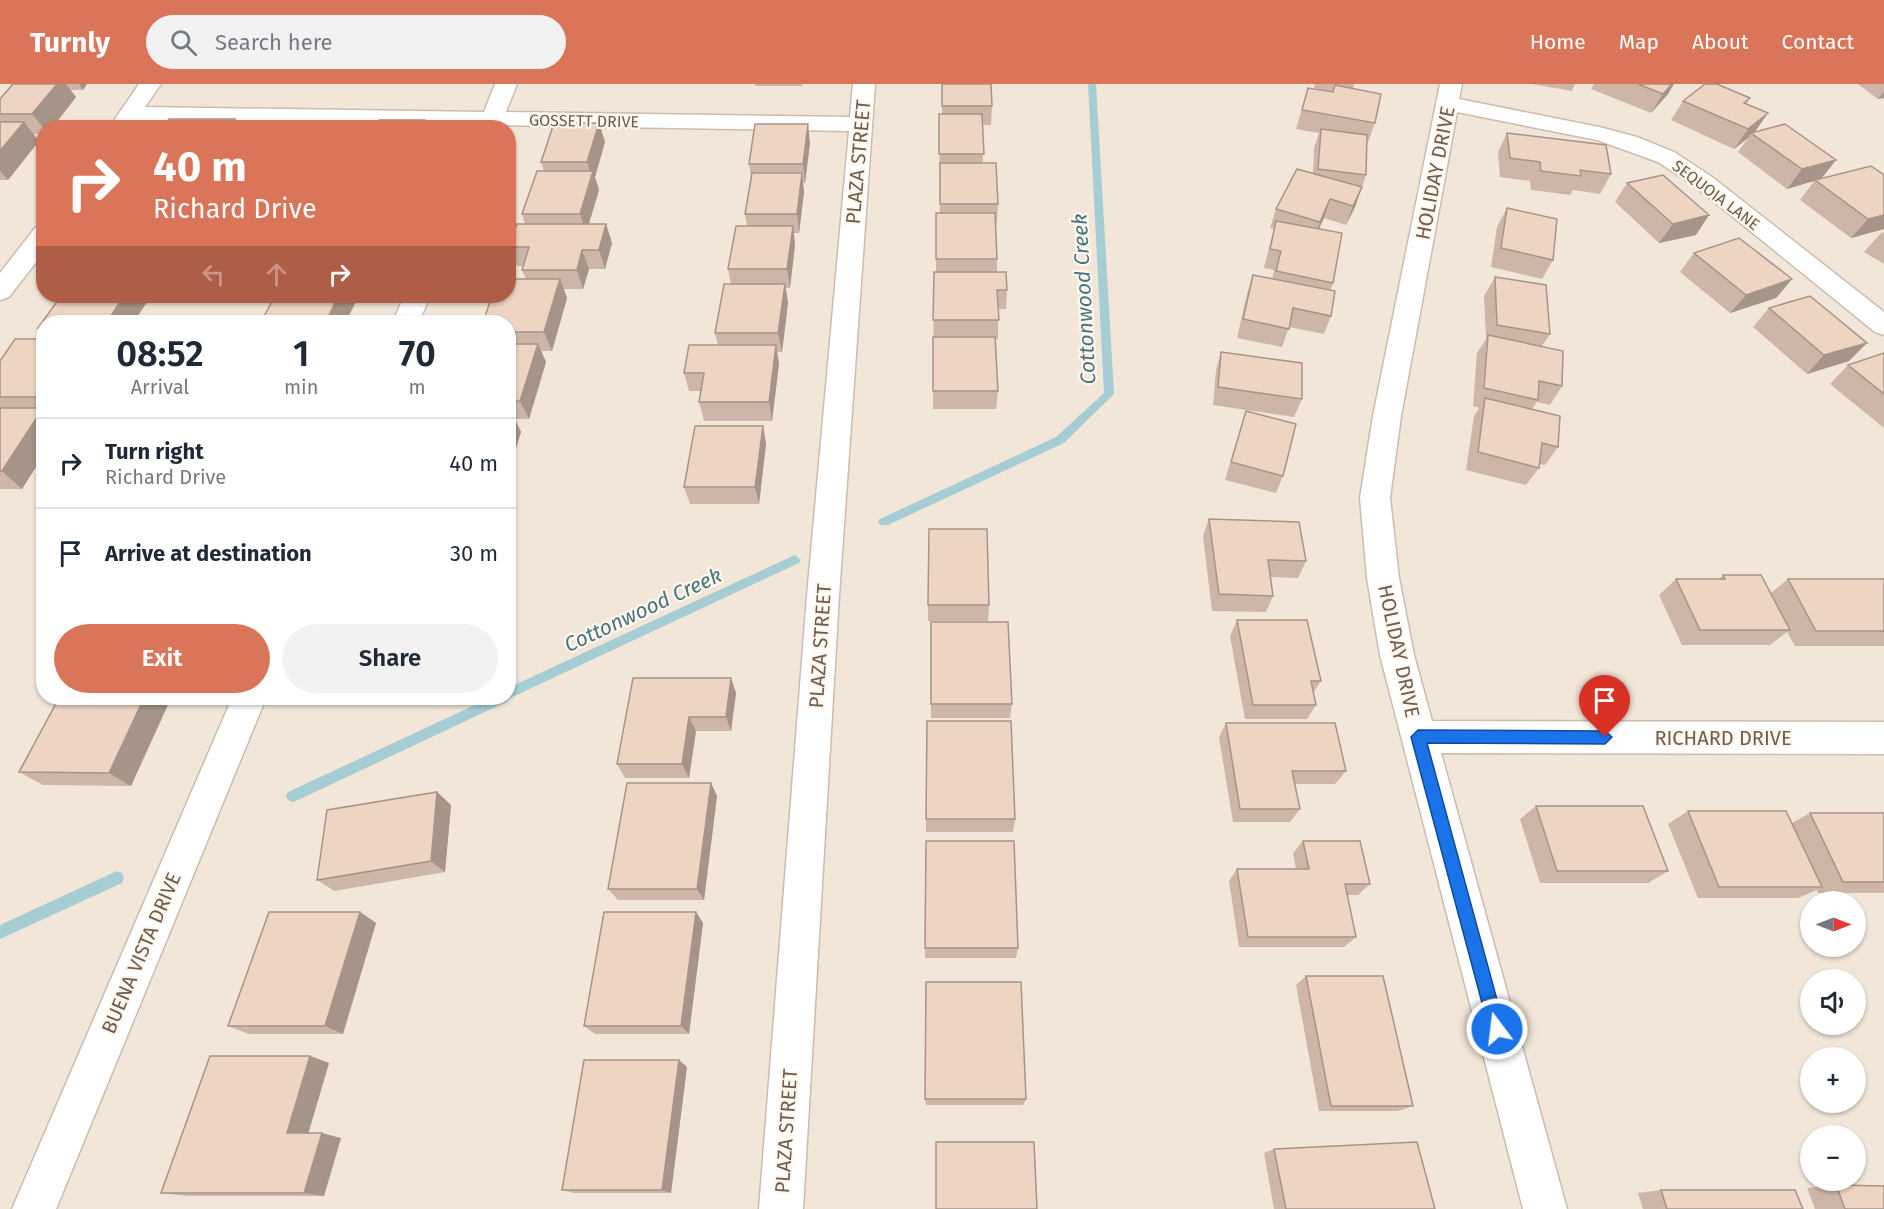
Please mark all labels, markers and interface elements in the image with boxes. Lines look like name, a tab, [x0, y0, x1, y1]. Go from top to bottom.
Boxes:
search box	[146, 15, 566, 69]
text: Turnly	[30, 26, 110, 59]
icon: search	[167, 26, 200, 59]
text: Search here	[215, 29, 332, 56]
text: Home	[1530, 29, 1586, 55]
text: Map	[1619, 29, 1659, 55]
text: About	[1692, 29, 1749, 55]
text: Contact	[1782, 29, 1854, 55]
street label: PLAZA STREET	[841, 98, 875, 225]
street label: HOLIDAY DRIVE	[1410, 104, 1460, 242]
street label: GOSSETT DRIVE	[529, 111, 639, 131]
text: 40 m	[153, 142, 247, 192]
icon: right	[54, 144, 132, 222]
street label: SEQUOIA LANE	[1669, 156, 1763, 234]
text: Richard Drive	[153, 193, 317, 225]
water label: Cottonwood Creek	[1067, 213, 1101, 385]
icon: left	[197, 258, 230, 291]
icon: ahead	[260, 258, 293, 291]
icon: right	[323, 258, 356, 291]
text: 08:52	[116, 332, 204, 376]
text: 1	[293, 332, 309, 376]
text: 70	[399, 332, 436, 376]
text: Arrival	[131, 375, 189, 399]
text: min	[284, 375, 318, 399]
text: m	[409, 375, 426, 399]
text: Turn right	[105, 438, 204, 465]
icon: right	[54, 447, 87, 480]
text: 40 m	[449, 450, 498, 477]
text: Richard Drive	[105, 465, 226, 489]
icon: arrive	[54, 537, 87, 570]
text: Arrive at destination	[105, 540, 312, 567]
text: 30 m	[450, 540, 498, 567]
water label: Cottonwood Creek	[560, 562, 726, 658]
street label: PLAZA STREET	[804, 582, 836, 709]
street label: HOLIDAY DRIVE	[1373, 582, 1425, 720]
button: Exit	[54, 624, 270, 693]
button: Share	[282, 624, 498, 693]
pin	[1579, 675, 1630, 737]
icon: arrive	[1588, 684, 1621, 717]
street label: RICHARD DRIVE	[1654, 726, 1792, 750]
street label: BUENA VISTA DRIVE	[96, 869, 186, 1037]
north arrow	[1800, 891, 1866, 957]
map controls	[1800, 891, 1866, 1191]
button: sound	[1800, 969, 1866, 1035]
position arrow	[1465, 997, 1529, 1061]
button: +	[1800, 1047, 1866, 1113]
street label: PLAZA STREET	[770, 1067, 802, 1194]
button: −	[1800, 1125, 1866, 1191]

